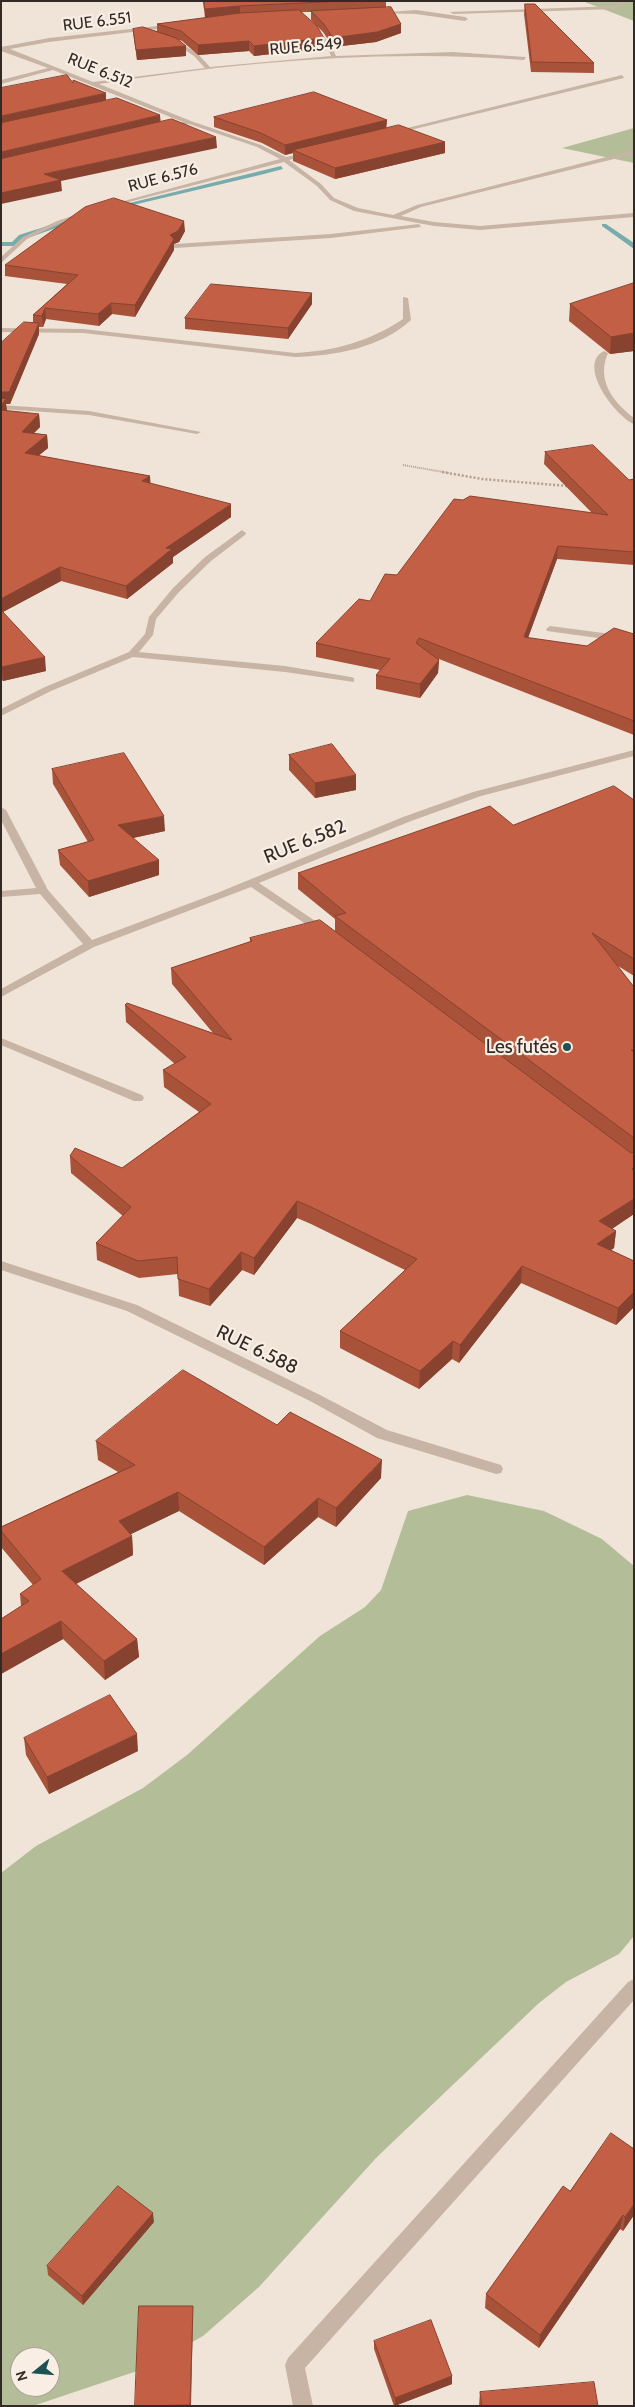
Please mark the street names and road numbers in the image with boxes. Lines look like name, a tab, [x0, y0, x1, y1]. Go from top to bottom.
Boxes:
street label: RUE 6.551	[62, 8, 132, 36]
street label: RUE 6.549	[269, 34, 343, 60]
street label: RUE 6.512	[65, 49, 135, 93]
street label: RUE 6.576	[126, 159, 200, 197]
street label: RUE 6.582	[261, 815, 349, 869]
street label: RUE 6.588	[212, 1320, 302, 1380]

